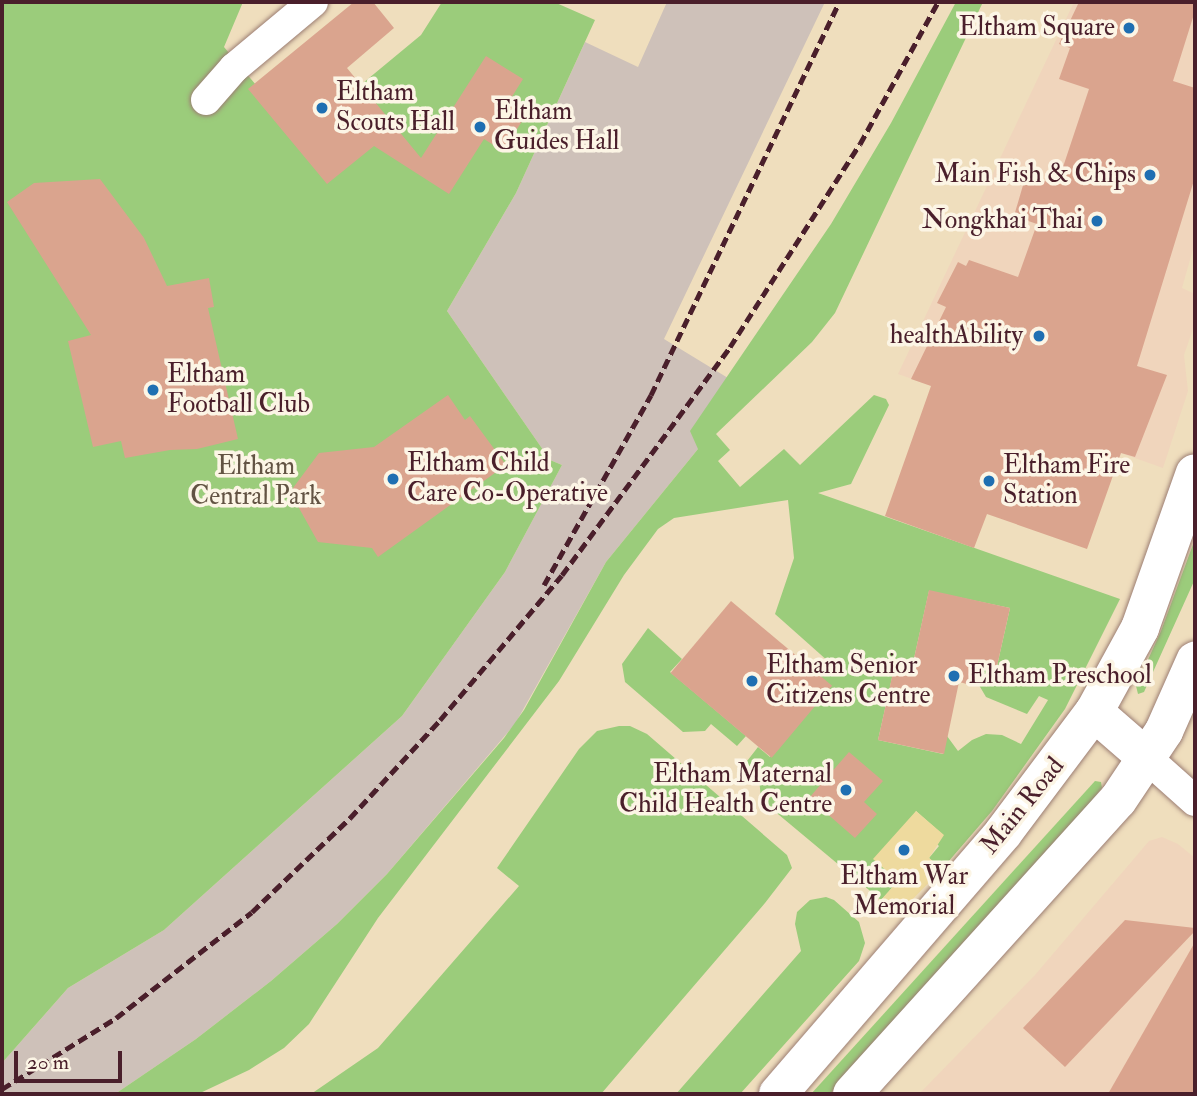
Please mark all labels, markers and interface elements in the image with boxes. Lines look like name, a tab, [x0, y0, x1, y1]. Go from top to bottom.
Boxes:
place label: Eltham Square	[959, 12, 1115, 44]
marker: Eltham Square	[1121, 20, 1137, 36]
place label: Eltham Scouts Hall	[336, 77, 455, 138]
place label: Eltham Guides Hall	[494, 96, 619, 158]
marker: Eltham Scouts Hall	[314, 100, 330, 116]
marker: Eltham Guides Hall	[472, 119, 488, 135]
place label: Main Fish & Chips	[935, 159, 1136, 191]
marker: Main Fish & Chips	[1142, 167, 1158, 183]
place label: Nongkhai Thai	[922, 205, 1083, 237]
marker: Nongkhai Thai	[1089, 213, 1105, 229]
place label: healthAbility	[890, 320, 1023, 352]
marker: healthAbility	[1029, 326, 1049, 346]
place label: Eltham Football Club	[167, 359, 310, 420]
marker: Eltham Football Club	[145, 382, 161, 398]
place label: Eltham Child Care Co-Operative	[407, 448, 608, 510]
place label: Eltham Fire Station	[1003, 450, 1130, 512]
park label: Eltham Central Park	[190, 451, 322, 512]
marker: Eltham Child Care Co-Operative	[385, 471, 401, 487]
marker: Eltham Fire Station	[981, 473, 997, 489]
place label: Eltham Senior Citizens Centre	[766, 650, 930, 712]
place label: Eltham Preschool	[968, 660, 1152, 692]
marker: Eltham Preschool	[946, 668, 962, 684]
marker: Eltham Senior Citizens Centre	[744, 673, 760, 689]
street label: Main Road	[974, 751, 1072, 861]
place label: Eltham Maternal Child Health Centre	[619, 759, 832, 820]
marker: Eltham Maternal Child Health Centre	[838, 782, 854, 798]
marker: Eltham War Memorial	[896, 842, 912, 858]
place label: Eltham War Memorial	[840, 861, 968, 922]
scale bar	[18, 1036, 126, 1080]
text: 20 m	[27, 1049, 69, 1076]

